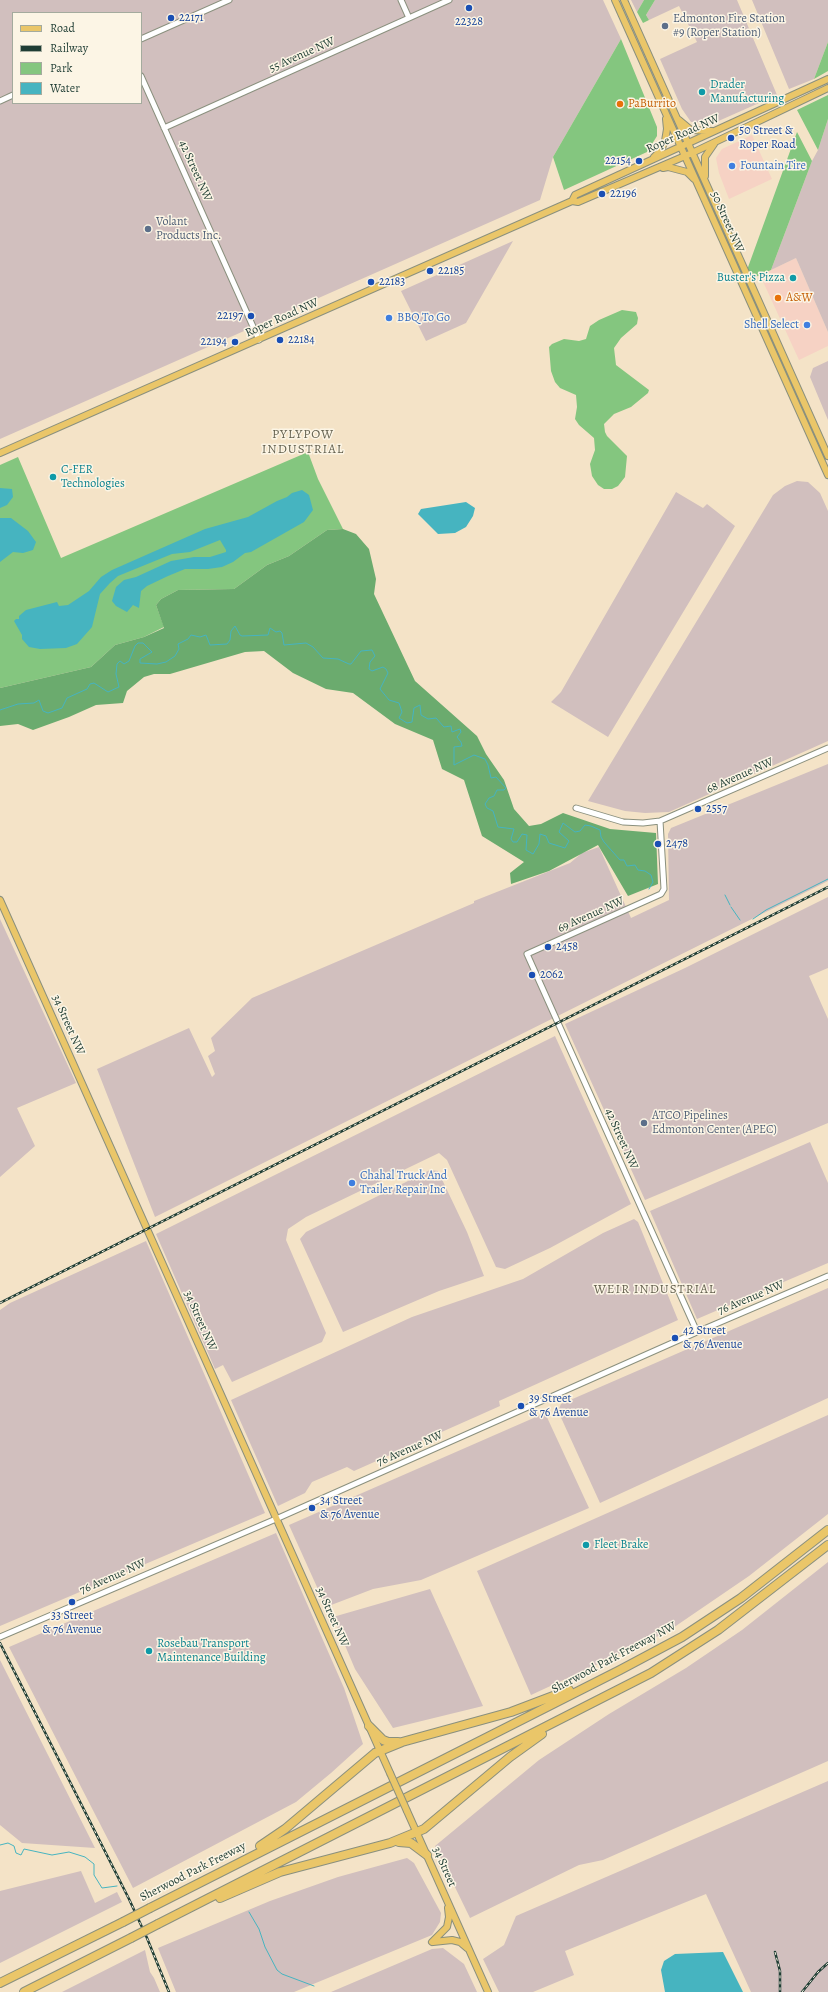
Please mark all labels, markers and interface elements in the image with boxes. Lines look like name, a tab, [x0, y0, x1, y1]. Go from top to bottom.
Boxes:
marker: 22328	[464, 3, 474, 13]
place label: 22171	[179, 11, 204, 25]
legend	[12, 12, 142, 104]
place label: Edmonton Fire Station #9 (Roper Station)	[673, 12, 785, 40]
marker: 22171	[166, 13, 176, 23]
place label: 22328	[455, 15, 483, 29]
text: Road	[50, 20, 75, 36]
marker: Edmonton Fire Station #9 (Roper Station)	[660, 21, 670, 31]
street label: 55 Avenue NW	[267, 34, 337, 76]
text: Railway	[50, 40, 88, 56]
text: Park	[50, 60, 73, 76]
place label: Drader Manufacturing	[710, 78, 784, 106]
text: Water	[50, 80, 80, 96]
marker: Drader Manufacturing	[697, 87, 707, 97]
place label: PaBurrito	[628, 97, 676, 111]
marker: PaBurrito	[615, 99, 625, 109]
street label: Roper Road NW	[644, 111, 722, 157]
place label: 50 Street & Roper Road	[739, 124, 796, 152]
marker: 50 Street & Roper Road	[726, 133, 736, 143]
street label: 42 Street NW	[175, 138, 215, 204]
place label: 22154	[605, 154, 631, 168]
marker: 22154	[634, 156, 644, 166]
place label: Fountain Tire	[740, 159, 806, 173]
marker: Fountain Tire	[727, 161, 737, 171]
place label: 22196	[610, 187, 637, 201]
marker: 22196	[597, 189, 607, 199]
street label: 50 Street NW	[707, 189, 747, 255]
place label: Volant Products Inc.	[156, 215, 221, 243]
marker: Volant Products Inc.	[143, 224, 153, 234]
place label: 22185	[438, 264, 464, 278]
marker: 22185	[425, 266, 435, 276]
place label: Buster's Pizza	[717, 271, 785, 285]
marker: Buster's Pizza	[788, 273, 798, 283]
place label: 22183	[379, 275, 405, 289]
marker: 22183	[366, 277, 376, 287]
place label: A&W	[786, 291, 813, 305]
marker: A&W	[773, 293, 783, 303]
street label: Roper Road NW	[243, 295, 321, 341]
place label: 22197	[217, 309, 243, 323]
marker: 22197	[246, 311, 256, 321]
place label: BBQ To Go	[397, 311, 450, 325]
marker: BBQ To Go	[384, 313, 394, 323]
place label: Shell Select	[744, 318, 799, 332]
marker: Shell Select	[802, 320, 812, 330]
place label: 22184	[288, 333, 315, 347]
place label: 22194	[201, 335, 227, 349]
marker: 22184	[275, 335, 285, 345]
marker: 22194	[230, 337, 240, 347]
district label: PYLYPOW INDUSTRIAL	[262, 427, 344, 458]
place label: C-FER Technologies	[61, 463, 125, 491]
marker: C-FER Technologies	[48, 472, 58, 482]
street label: 68 Avenue NW	[704, 755, 776, 797]
place label: 2557	[706, 802, 727, 816]
marker: 2557	[693, 804, 703, 814]
place label: 2478	[666, 837, 688, 851]
marker: 2478	[653, 839, 663, 849]
street label: 69 Avenue NW	[556, 894, 626, 936]
place label: 2458	[556, 940, 578, 954]
marker: 2458	[543, 942, 553, 952]
place label: 2062	[540, 968, 563, 982]
marker: 2062	[527, 970, 537, 980]
street label: 34 Street NW	[48, 993, 88, 1057]
street label: 42 Street NW	[601, 1106, 641, 1172]
place label: ATCO Pipelines Edmonton Center (APEC)	[652, 1109, 777, 1137]
marker: ATCO Pipelines Edmonton Center (APEC)	[639, 1118, 649, 1128]
place label: Chahal Truck And Trailer Repair Inc	[360, 1169, 447, 1197]
marker: Chahal Truck And Trailer Repair Inc	[347, 1178, 357, 1188]
street label: 76 Avenue NW	[716, 1278, 786, 1318]
district label: WEIR INDUSTRIAL	[594, 1282, 716, 1298]
street label: 34 Street NW	[180, 1289, 220, 1353]
place label: 42 Street & 76 Avenue	[683, 1324, 742, 1352]
marker: 42 Street & 76 Avenue	[670, 1333, 680, 1343]
place label: 39 Street & 76 Avenue	[529, 1392, 588, 1420]
marker: 39 Street & 76 Avenue	[516, 1401, 526, 1411]
street label: 76 Avenue NW	[375, 1428, 445, 1470]
place label: 34 Street & 76 Avenue	[320, 1494, 379, 1522]
marker: 34 Street & 76 Avenue	[307, 1503, 317, 1513]
place label: Fleet Brake	[594, 1538, 648, 1552]
marker: Fleet Brake	[581, 1540, 591, 1550]
street label: 76 Avenue NW	[78, 1556, 148, 1598]
street label: 34 Street NW	[312, 1585, 352, 1649]
marker: 33 Street & 76 Avenue	[67, 1597, 77, 1607]
place label: 33 Street & 76 Avenue	[42, 1609, 102, 1637]
street label: Sherwood Park Freeway NW	[549, 1619, 679, 1697]
place label: Rosebau Transport Maintenance Building	[157, 1637, 266, 1665]
marker: Rosebau Transport Maintenance Building	[144, 1646, 154, 1656]
street label: Sherwood Park Freeway	[138, 1839, 248, 1905]
street label: 34 Street	[429, 1845, 459, 1889]

